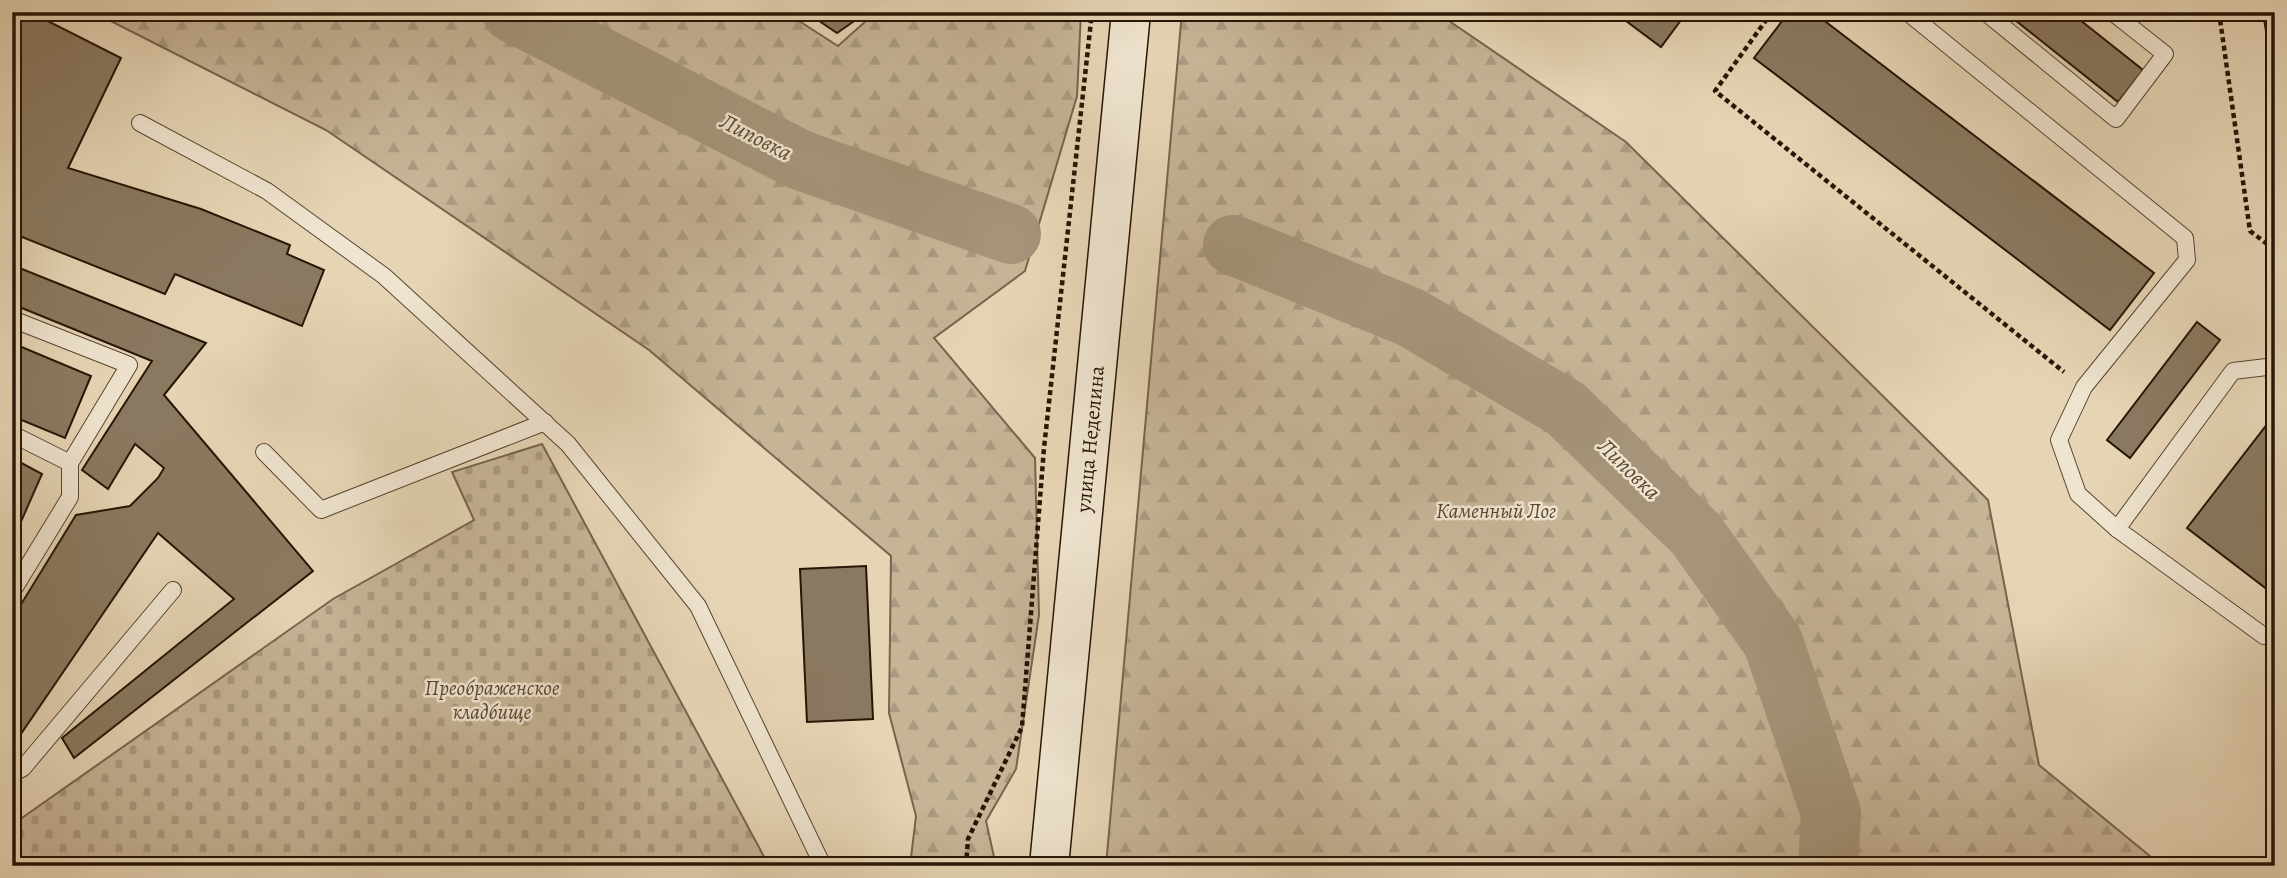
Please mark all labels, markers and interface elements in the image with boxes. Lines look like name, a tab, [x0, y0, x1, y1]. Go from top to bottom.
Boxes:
water label: Липовка	[714, 105, 798, 168]
street label: улица Неделина	[1069, 364, 1111, 515]
water label: Липовка	[1590, 430, 1668, 507]
park label: Каменный Лог	[1436, 497, 1556, 525]
park label: Преображенское кладбище	[424, 674, 560, 726]

